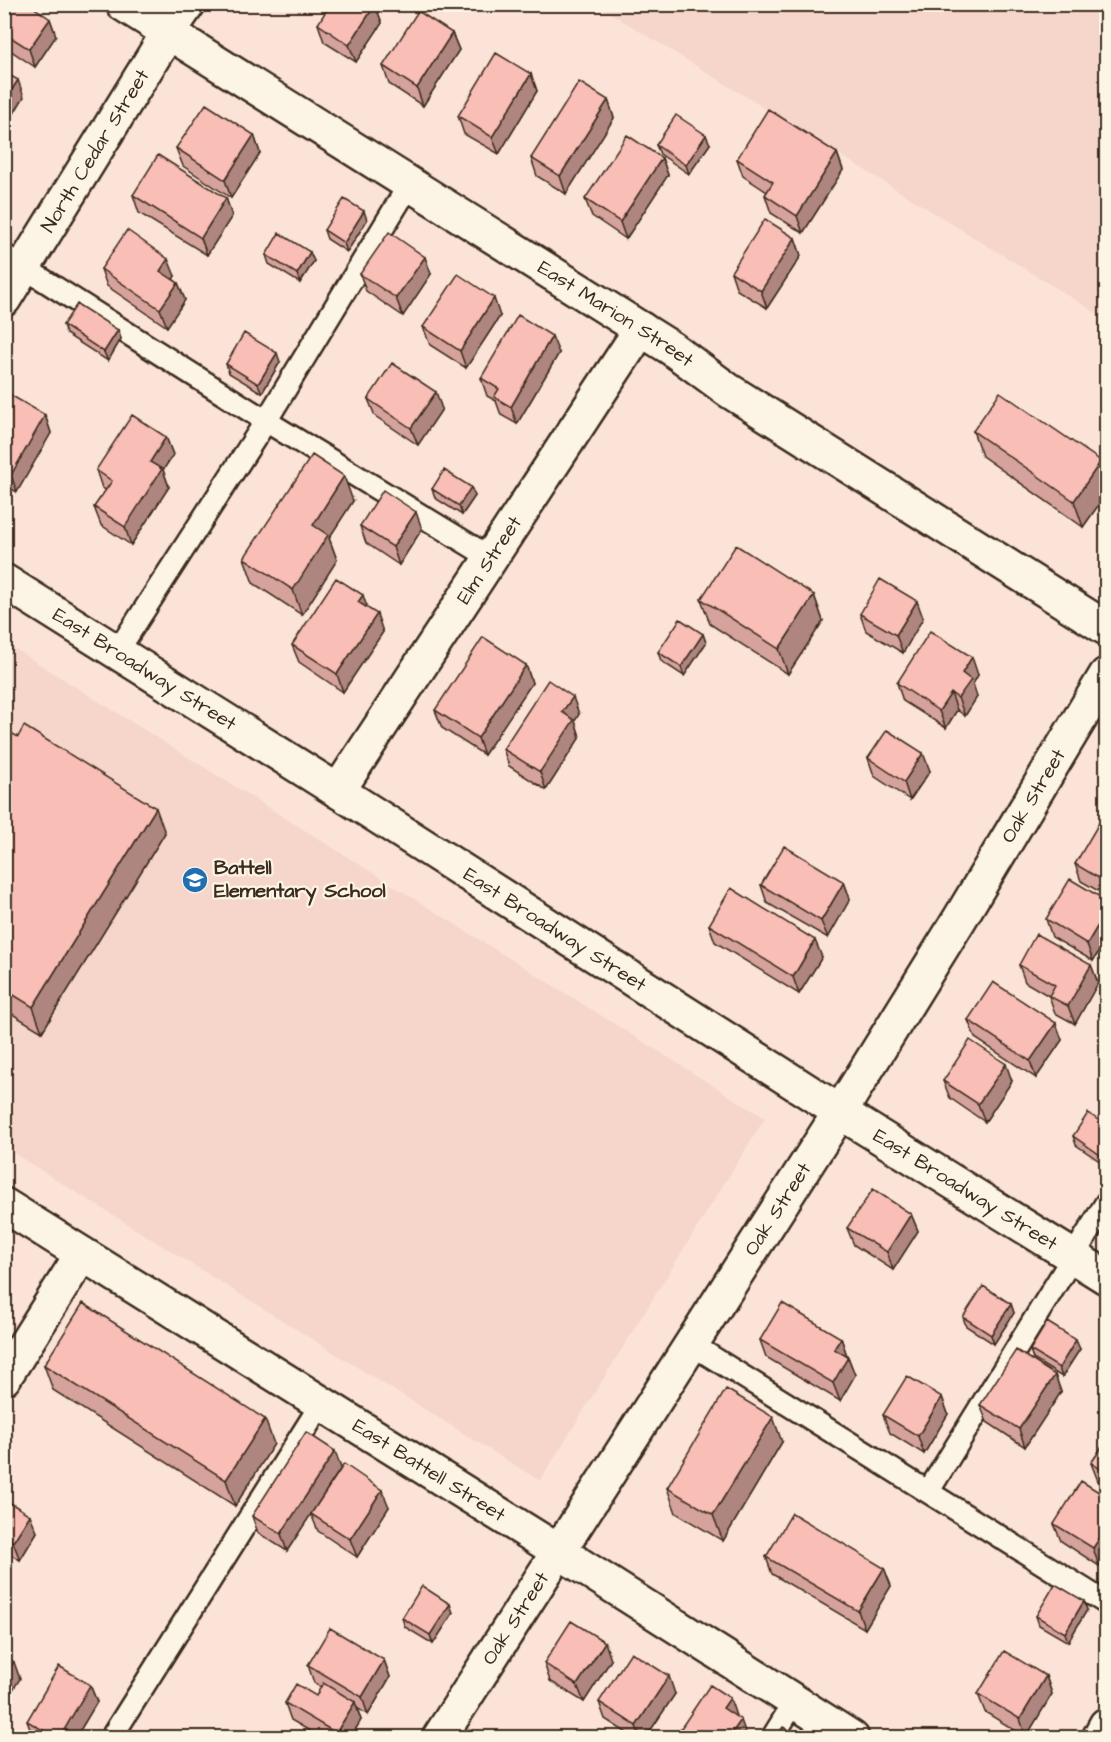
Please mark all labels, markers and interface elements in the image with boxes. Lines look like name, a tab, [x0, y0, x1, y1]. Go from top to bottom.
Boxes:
street label: North Cedar Street	[34, 64, 156, 238]
street label: East Marion Street	[532, 254, 699, 374]
street label: Elm Street	[450, 511, 529, 610]
street label: East Broadway Street	[47, 601, 242, 738]
street label: Oak Street	[994, 743, 1073, 848]
place label: Battell Elementary School	[214, 854, 386, 906]
street label: East Broadway Street	[458, 861, 652, 999]
school or university icon: Battell Elementary School	[180, 865, 210, 895]
street label: East Broadway Street	[868, 1122, 1063, 1258]
street label: Oak Street	[737, 1157, 818, 1261]
street label: East Battell Street	[347, 1412, 511, 1529]
street label: Oak Street	[475, 1566, 556, 1670]

